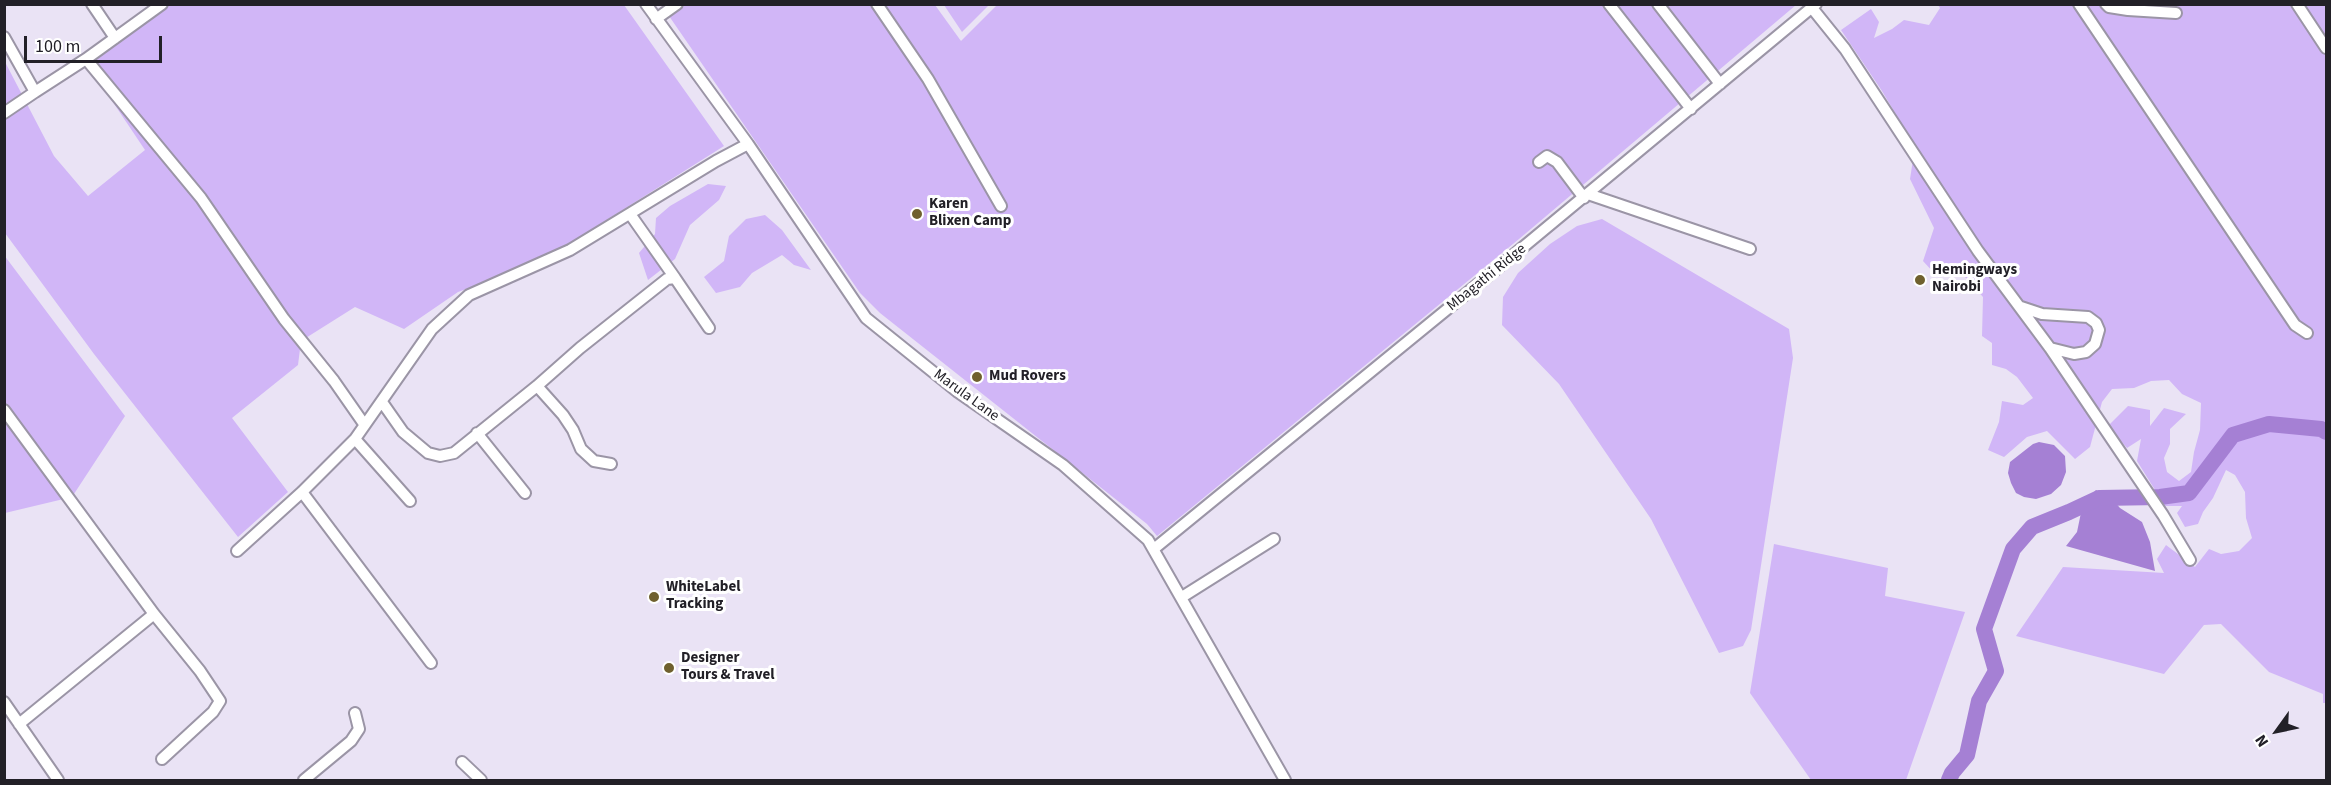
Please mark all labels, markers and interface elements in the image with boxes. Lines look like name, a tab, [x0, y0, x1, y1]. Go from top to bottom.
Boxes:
scale bar	[27, 24, 165, 62]
text: 100 m	[35, 34, 80, 59]
place label: Karen Blixen Camp	[929, 196, 1011, 231]
marker: Karen Blixen Camp	[910, 207, 924, 221]
street label: Mbagathi Ridge	[1444, 241, 1530, 315]
place label: Hemingways Nairobi	[1932, 262, 2017, 297]
marker: Hemingways Nairobi	[1913, 273, 1927, 287]
street label: Marula Lane	[930, 366, 1002, 426]
place label: Mud Rovers	[989, 368, 1066, 386]
marker: Mud Rovers	[970, 370, 984, 384]
place label: WhiteLabel Tracking	[666, 579, 740, 614]
marker: WhiteLabel Tracking	[647, 590, 661, 604]
place label: Designer Tours & Travel	[681, 650, 774, 685]
marker: Designer Tours & Travel	[662, 661, 676, 675]
north arrow	[2247, 701, 2307, 761]
text: N	[2250, 730, 2274, 751]

